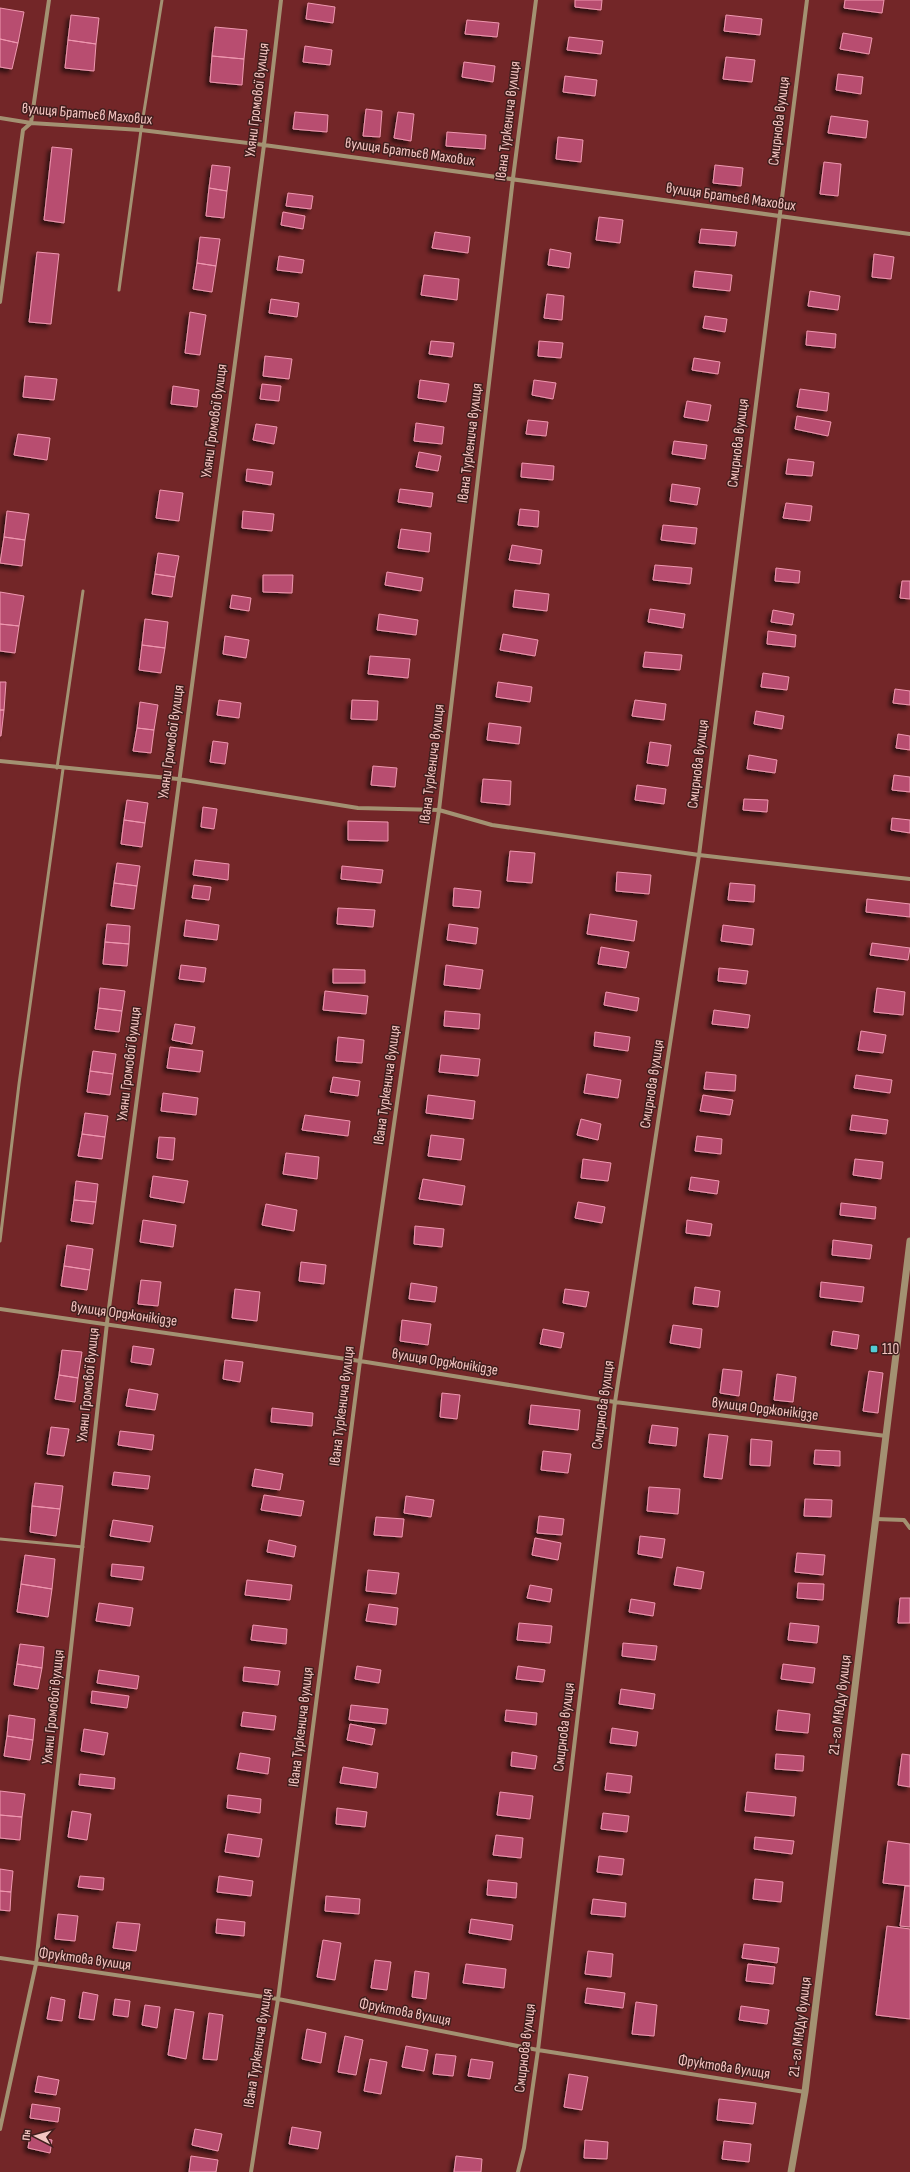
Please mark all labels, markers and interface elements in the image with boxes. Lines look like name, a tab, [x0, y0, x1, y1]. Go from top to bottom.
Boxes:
street label: Уляни Громової вулиця	[241, 42, 273, 158]
street label: Івана Туркенича вулиця	[491, 60, 525, 182]
street label: Смирнова вулиця	[764, 75, 794, 167]
street label: вулиця Братьєв Махових	[21, 99, 153, 129]
street label: вулиця Братьєв Махових	[344, 133, 476, 171]
street label: вулиця Братьєв Махових	[665, 178, 797, 216]
street label: Уляни Громової вулиця	[197, 363, 231, 479]
street label: Івана Туркенича вулиця	[453, 382, 487, 504]
street label: Смирнова вулиця	[723, 397, 753, 489]
street label: Уляни Громової вулиця	[154, 684, 188, 800]
street label: Івана Туркенича вулиця	[415, 703, 449, 825]
street label: Смирнова вулиця	[683, 718, 713, 810]
street label: Уляни Громової вулиця	[113, 1006, 145, 1122]
street label: Івана Туркенича вулиця	[369, 1024, 405, 1146]
street label: Смирнова вулиця	[636, 1038, 668, 1130]
street label: вулиця Орджонікідзе	[70, 1297, 178, 1331]
street label: Уляни Громової вулиця	[73, 1327, 103, 1443]
place label: 110	[882, 1340, 899, 1359]
street label: вулиця Орджонікідзе	[391, 1344, 499, 1380]
marker: 110	[869, 1344, 879, 1354]
street label: Івана Туркенича вулиця	[325, 1345, 359, 1467]
street label: Смирнова вулиця	[587, 1359, 619, 1451]
street label: вулиця Орджонікідзе	[711, 1393, 819, 1425]
street label: Уляни Громової вулиця	[38, 1649, 68, 1765]
street label: 21-го МЮДу вулиця	[824, 1654, 856, 1756]
street label: Івана Туркенича вулиця	[284, 1666, 318, 1788]
street label: Смирнова вулиця	[549, 1681, 579, 1773]
street label: Фруктова вулиця	[38, 1943, 132, 1975]
street label: 21-го МЮДу вулиця	[784, 1976, 816, 2078]
street label: Івана Туркенича вулиця	[239, 1987, 277, 2109]
street label: Фруктова вулиця	[358, 1994, 453, 2030]
street label: Смирнова вулиця	[510, 2002, 540, 2094]
street label: Фруктова вулиця	[677, 2050, 771, 2084]
north arrow	[16, 2116, 56, 2156]
text: Пн	[20, 2129, 34, 2141]

